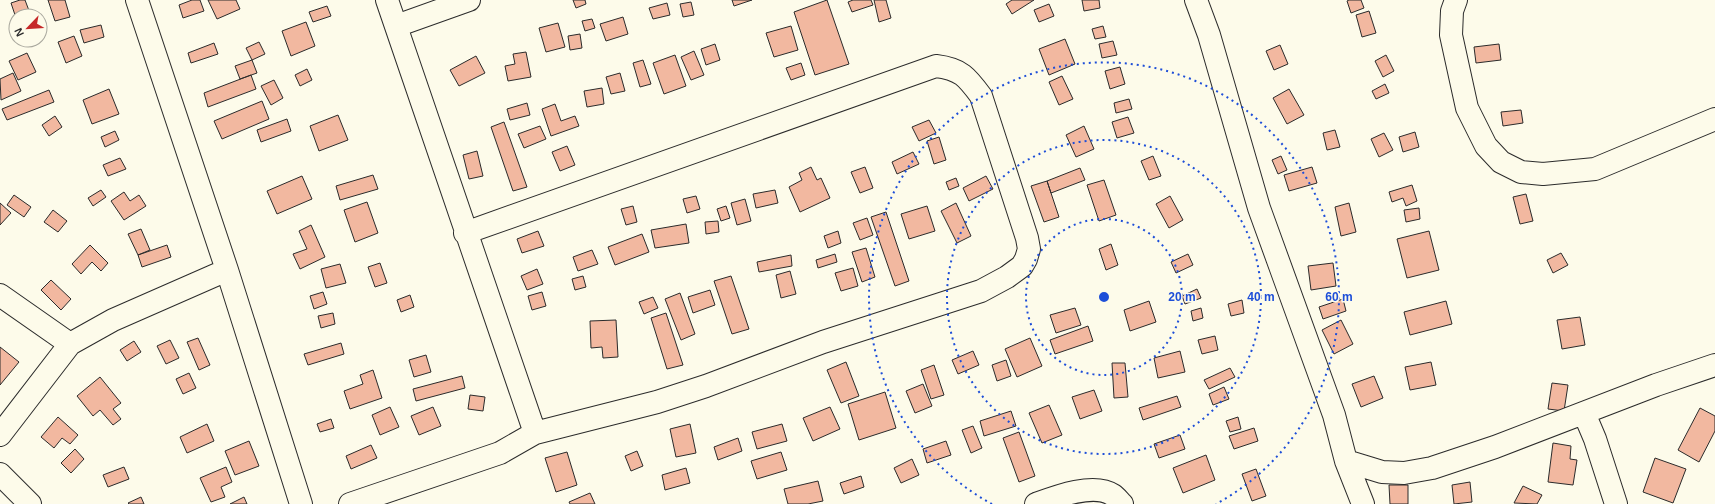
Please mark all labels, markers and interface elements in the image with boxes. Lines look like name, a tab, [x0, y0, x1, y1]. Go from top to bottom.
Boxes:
north arrow	[8, 8, 48, 48]
text: N	[12, 26, 26, 38]
centre of rings	[1097, 290, 1111, 304]
text: 20 m	[1168, 290, 1196, 304]
text: 40 m	[1247, 290, 1275, 304]
text: 60 m	[1325, 290, 1353, 304]

